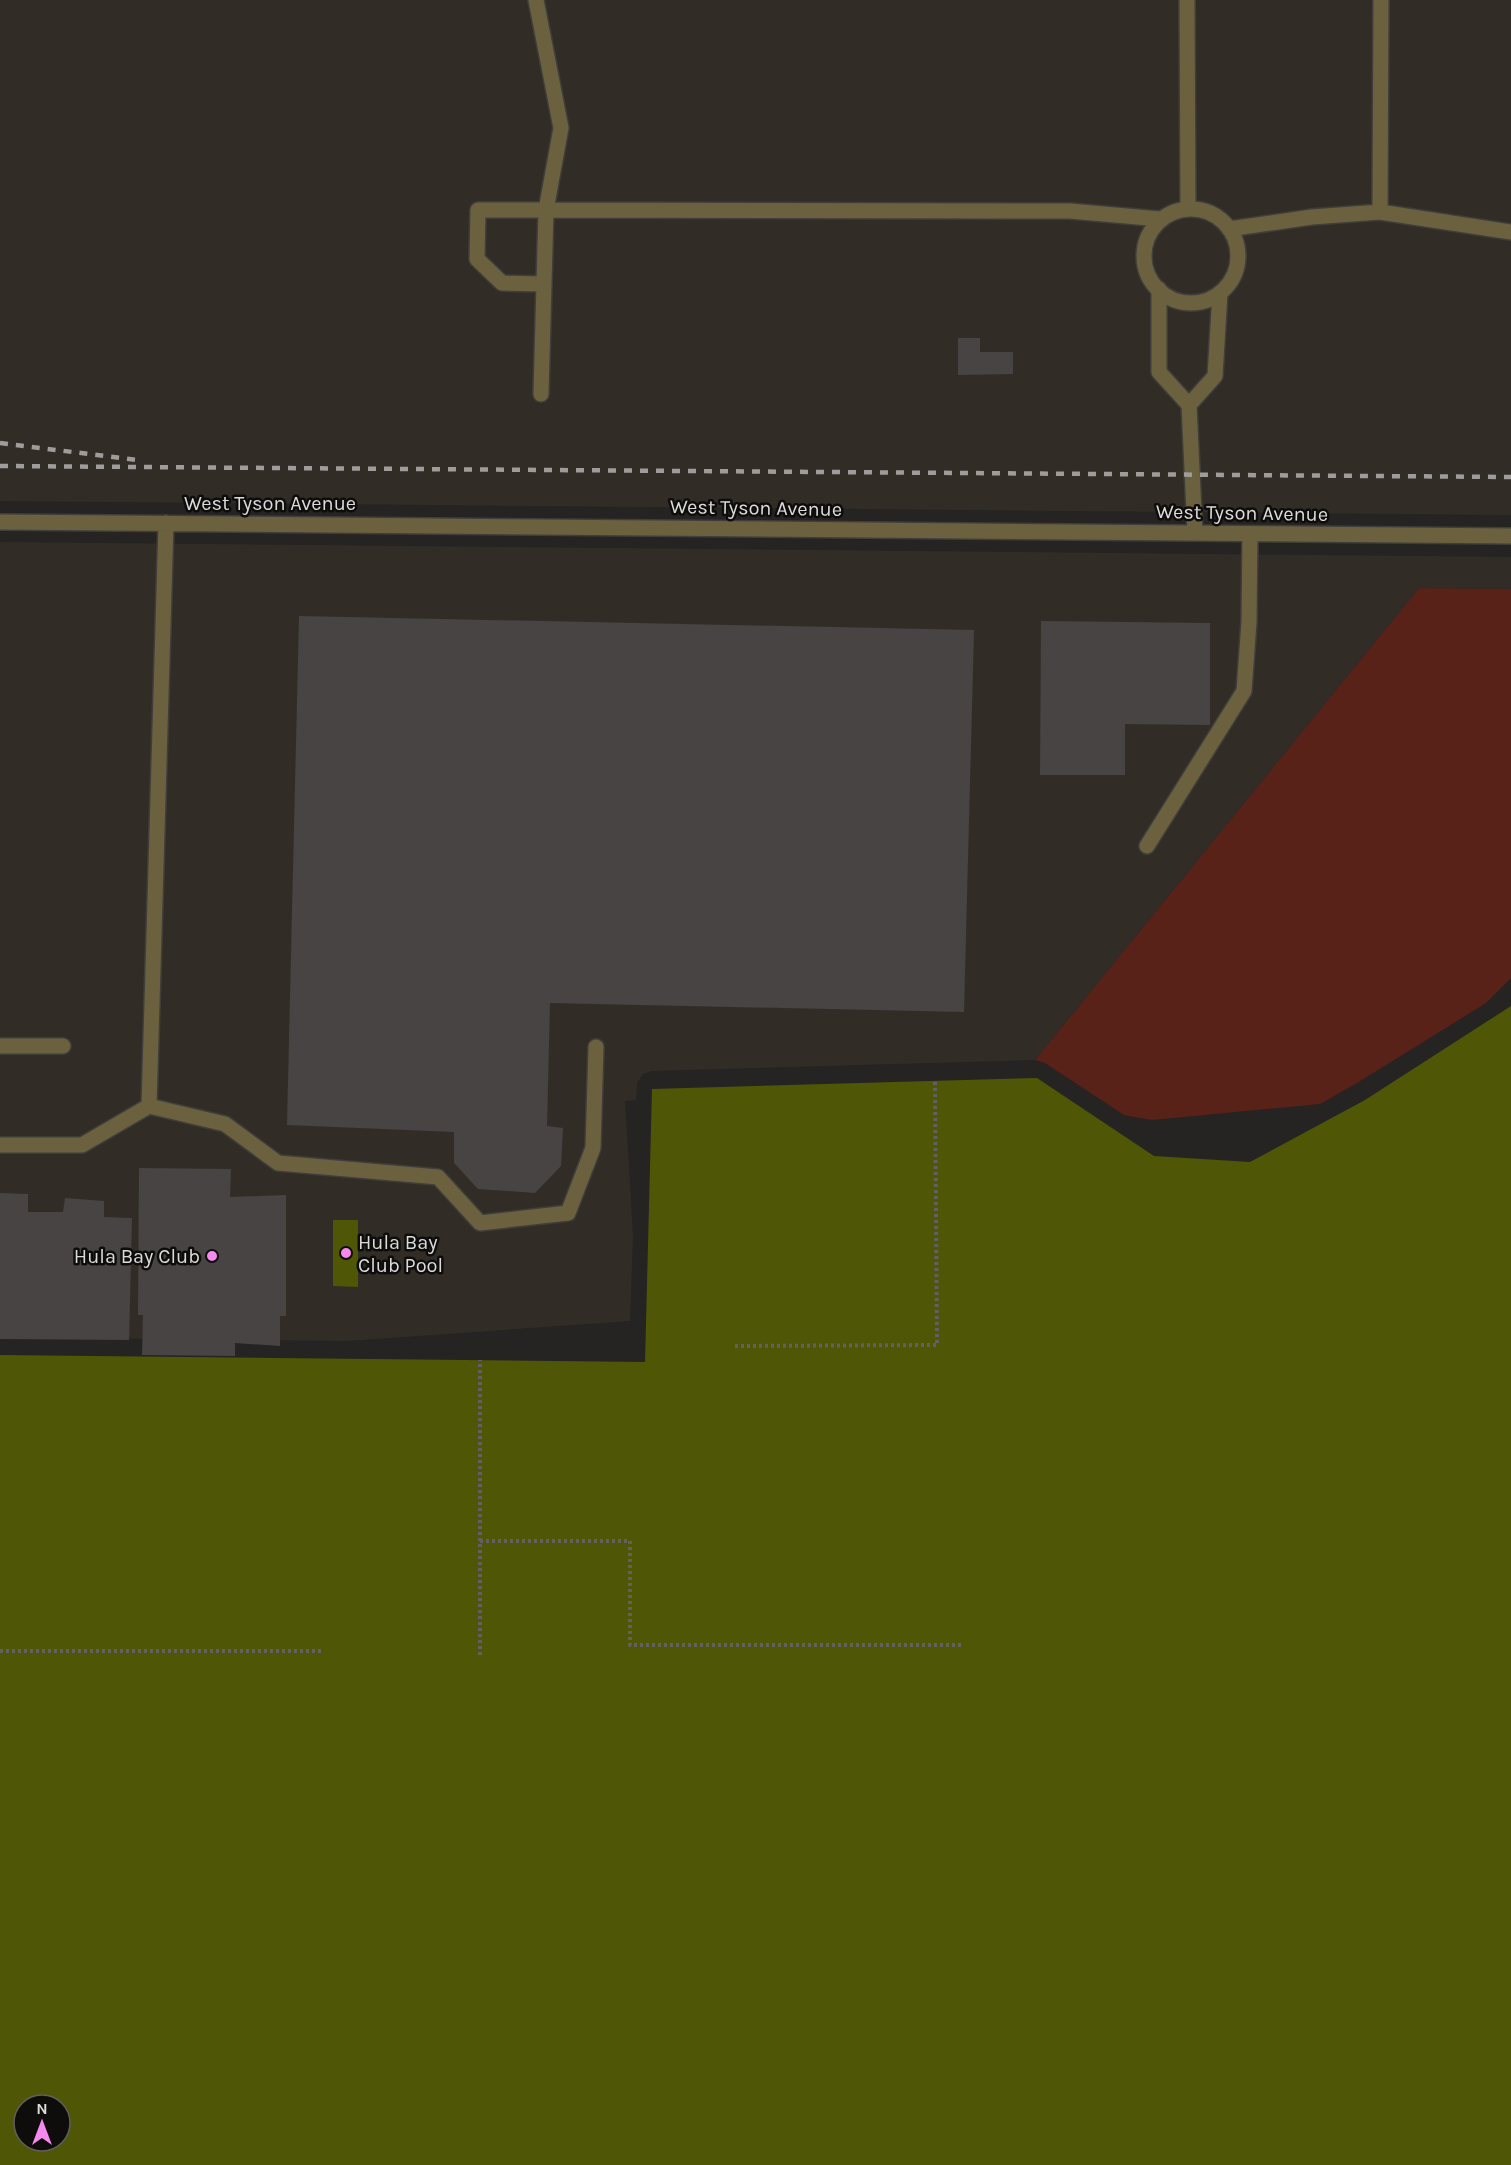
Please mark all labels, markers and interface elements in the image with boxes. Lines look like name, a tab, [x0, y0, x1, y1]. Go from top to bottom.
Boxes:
street label: West Tyson Avenue	[184, 492, 356, 515]
street label: West Tyson Avenue	[670, 495, 842, 521]
street label: West Tyson Avenue	[1156, 500, 1328, 526]
place label: Hula Bay Club Pool	[358, 1231, 443, 1277]
place label: Hula Bay Club	[74, 1245, 200, 1268]
marker: Hula Bay Club Pool	[339, 1246, 353, 1260]
marker: Hula Bay Club	[205, 1249, 219, 1263]
north arrow	[12, 2093, 72, 2153]
text: N	[36, 2099, 48, 2118]

